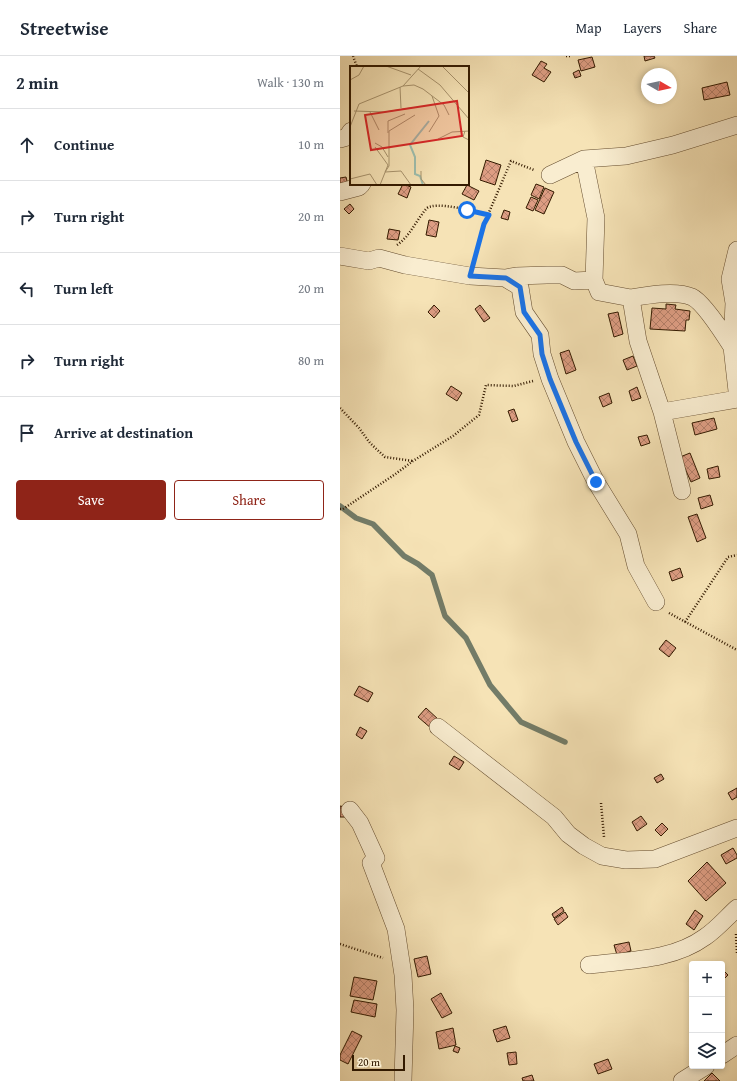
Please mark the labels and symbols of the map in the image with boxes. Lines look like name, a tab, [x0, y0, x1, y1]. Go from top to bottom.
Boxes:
inset map	[350, 66, 469, 185]
north arrow	[641, 68, 677, 104]
route start	[458, 201, 476, 219]
route end	[587, 473, 605, 491]
scale bar	[352, 1053, 405, 1072]

